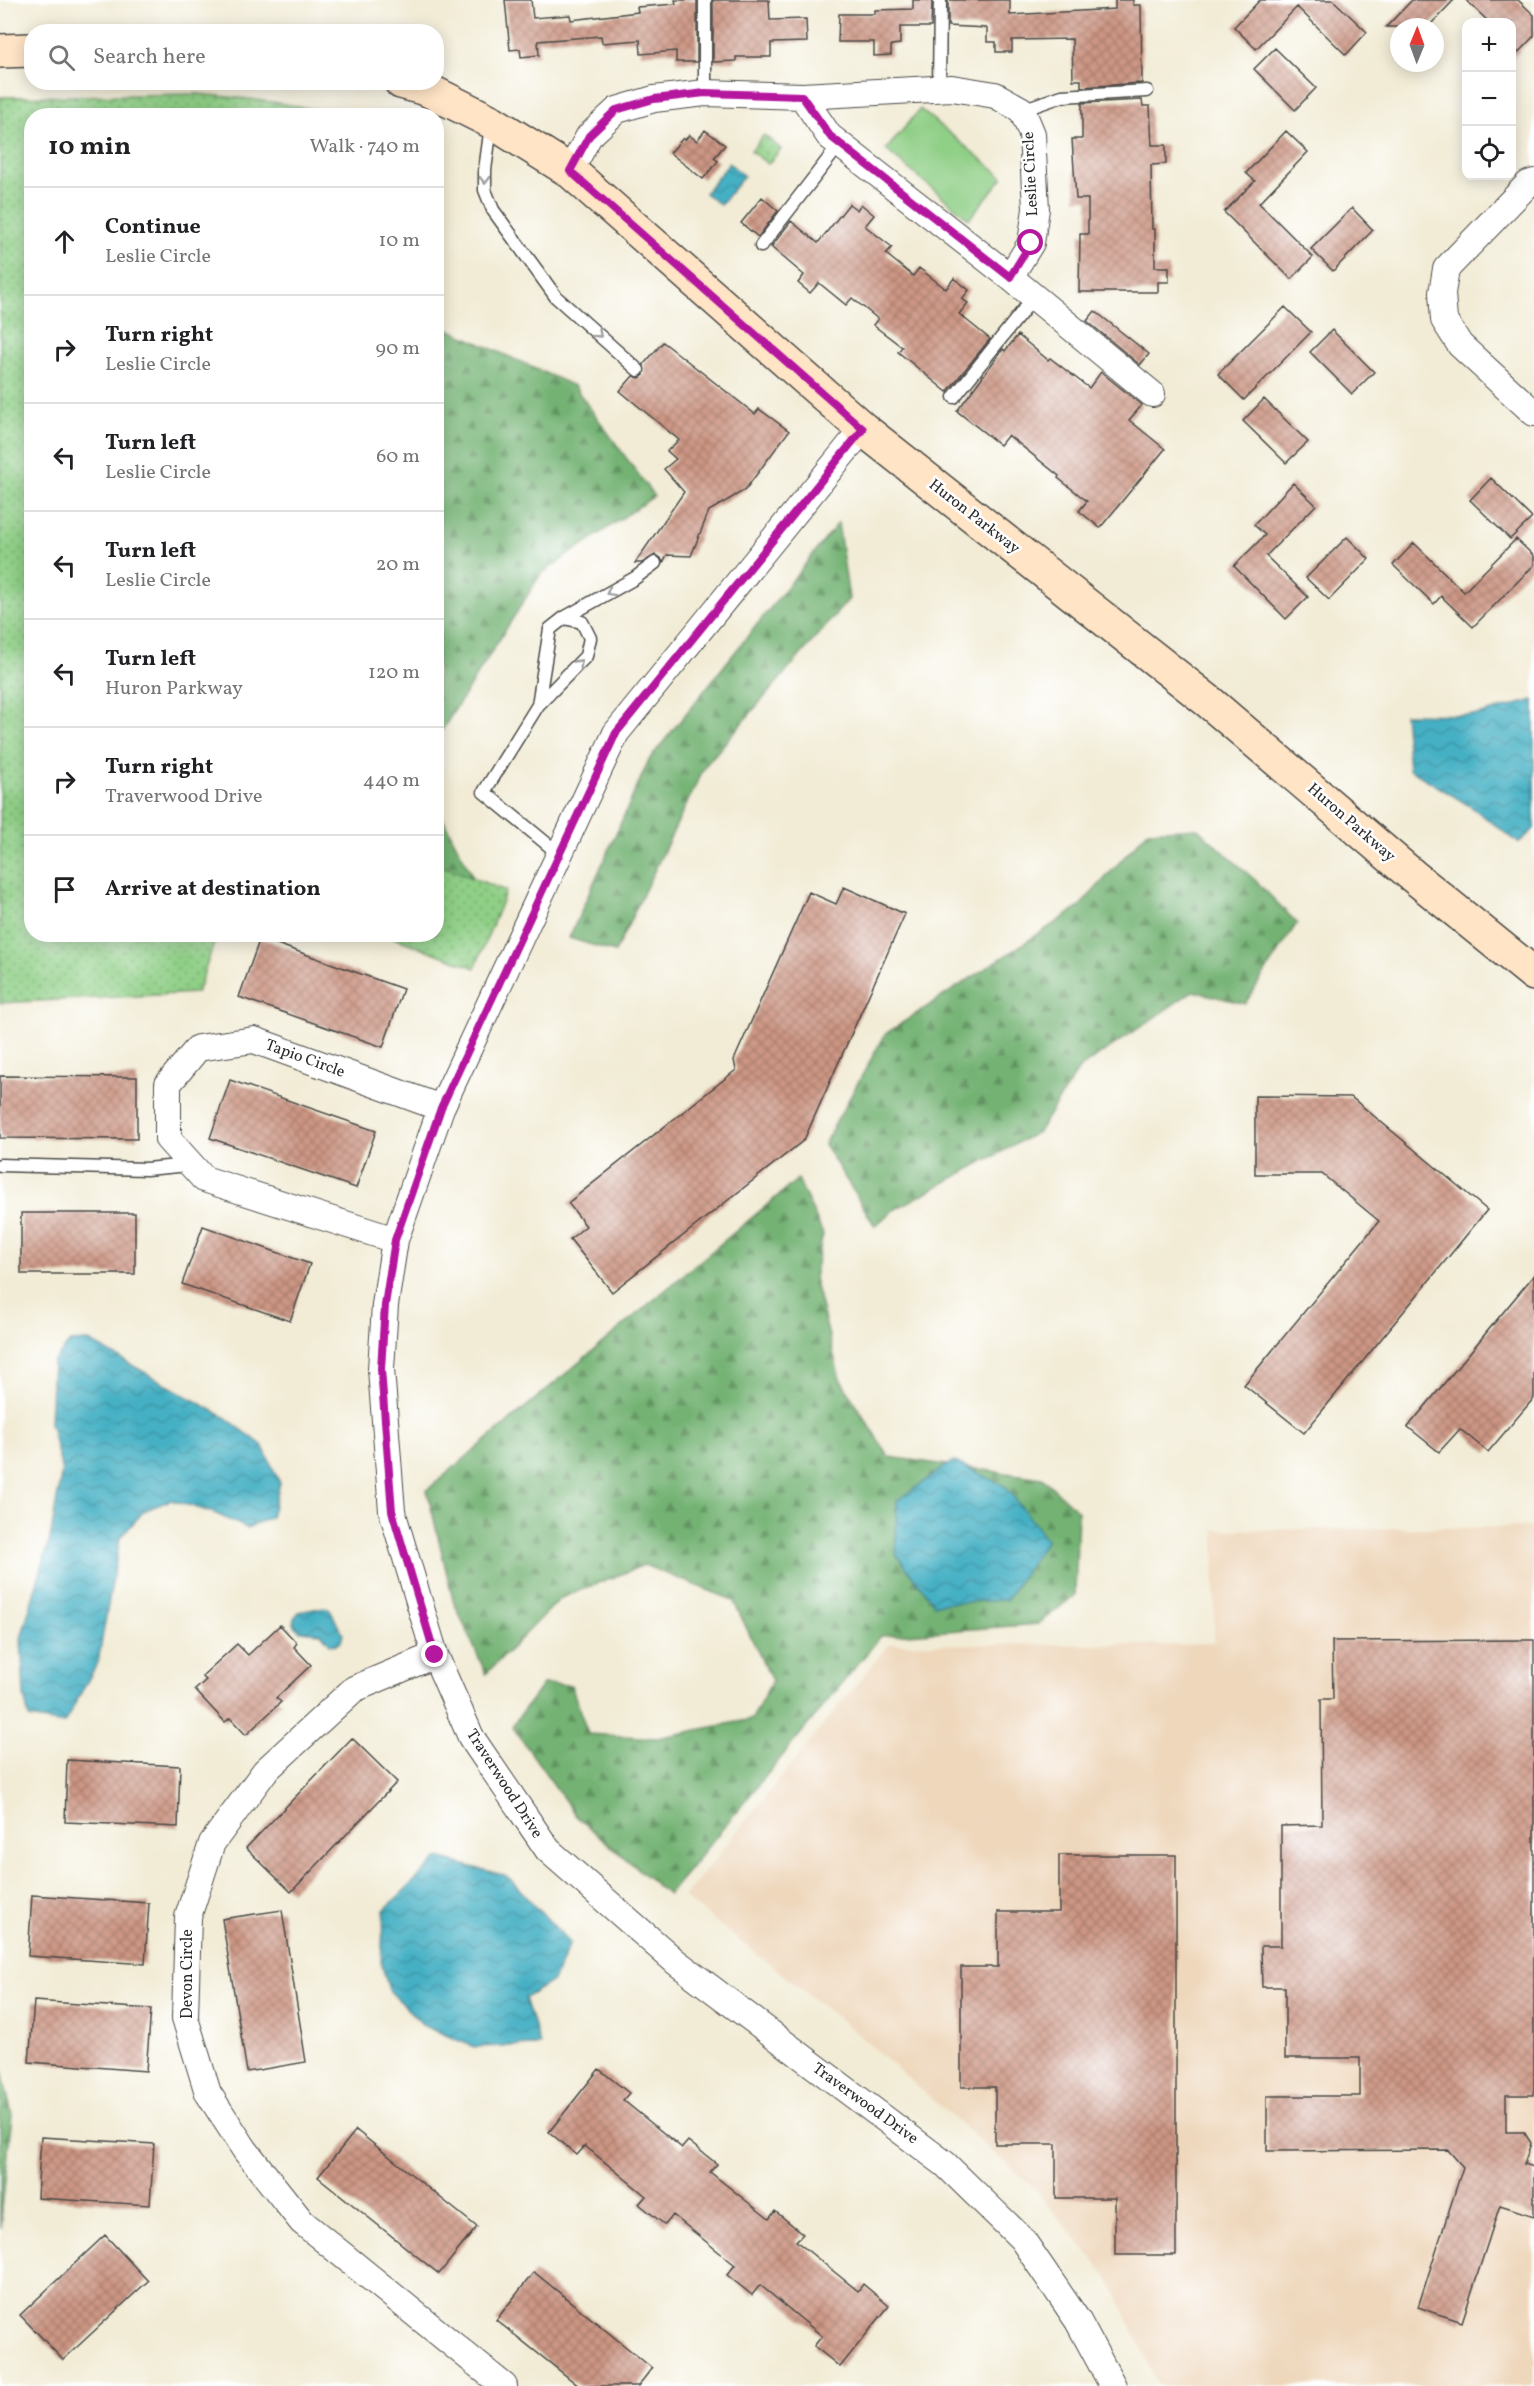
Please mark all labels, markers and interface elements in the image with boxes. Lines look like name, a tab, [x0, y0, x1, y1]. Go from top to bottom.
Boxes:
north arrow	[1390, 18, 1444, 72]
map controls	[1462, 18, 1516, 180]
button: +	[1462, 18, 1516, 72]
search box	[24, 24, 444, 90]
icon: search	[45, 41, 78, 74]
text: Search here	[93, 42, 206, 73]
button: −	[1462, 72, 1516, 126]
button: locate	[1462, 126, 1516, 180]
text: 10 min	[48, 129, 131, 165]
street label: Leslie Circle	[1018, 131, 1044, 217]
text: Walk · 740 m	[310, 133, 420, 161]
one-way arrow	[479, 175, 491, 184]
text: Continue	[105, 212, 201, 243]
icon: ahead	[48, 225, 81, 258]
text: 10 m	[379, 227, 420, 255]
route start	[1017, 229, 1043, 255]
text: Leslie Circle	[105, 243, 211, 271]
text: Turn right	[105, 320, 213, 351]
one-way arrow	[591, 327, 602, 338]
icon: right	[48, 333, 81, 366]
text: 90 m	[376, 335, 420, 363]
text: Leslie Circle	[105, 351, 211, 379]
text: Turn left	[105, 428, 196, 459]
icon: left	[48, 441, 81, 474]
text: 60 m	[376, 443, 420, 471]
text: Leslie Circle	[105, 459, 211, 487]
street label: Huron Parkway	[924, 474, 1024, 560]
text: Turn left	[105, 536, 196, 567]
icon: left	[48, 549, 81, 582]
text: 20 m	[376, 551, 420, 579]
text: Leslie Circle	[105, 567, 211, 595]
one-way arrow	[606, 585, 616, 596]
text: Turn left	[105, 644, 196, 675]
icon: left	[48, 657, 81, 690]
text: 120 m	[368, 659, 420, 687]
one-way arrow	[571, 660, 582, 671]
text: Huron Parkway	[105, 675, 243, 703]
text: Turn right	[105, 752, 213, 783]
icon: right	[48, 765, 81, 798]
text: 440 m	[363, 767, 420, 795]
street label: Huron Parkway	[1302, 779, 1400, 868]
text: Traverwood Drive	[105, 783, 263, 811]
icon: arrive	[48, 873, 81, 906]
text: Arrive at destination	[105, 874, 321, 905]
street label: Tapio Circle	[262, 1034, 348, 1084]
route end	[421, 1641, 447, 1667]
street label: Traverwood Drive	[460, 1725, 548, 1843]
street label: Devon Circle	[177, 1929, 199, 2019]
street label: Traverwood Drive	[808, 2058, 922, 2150]

